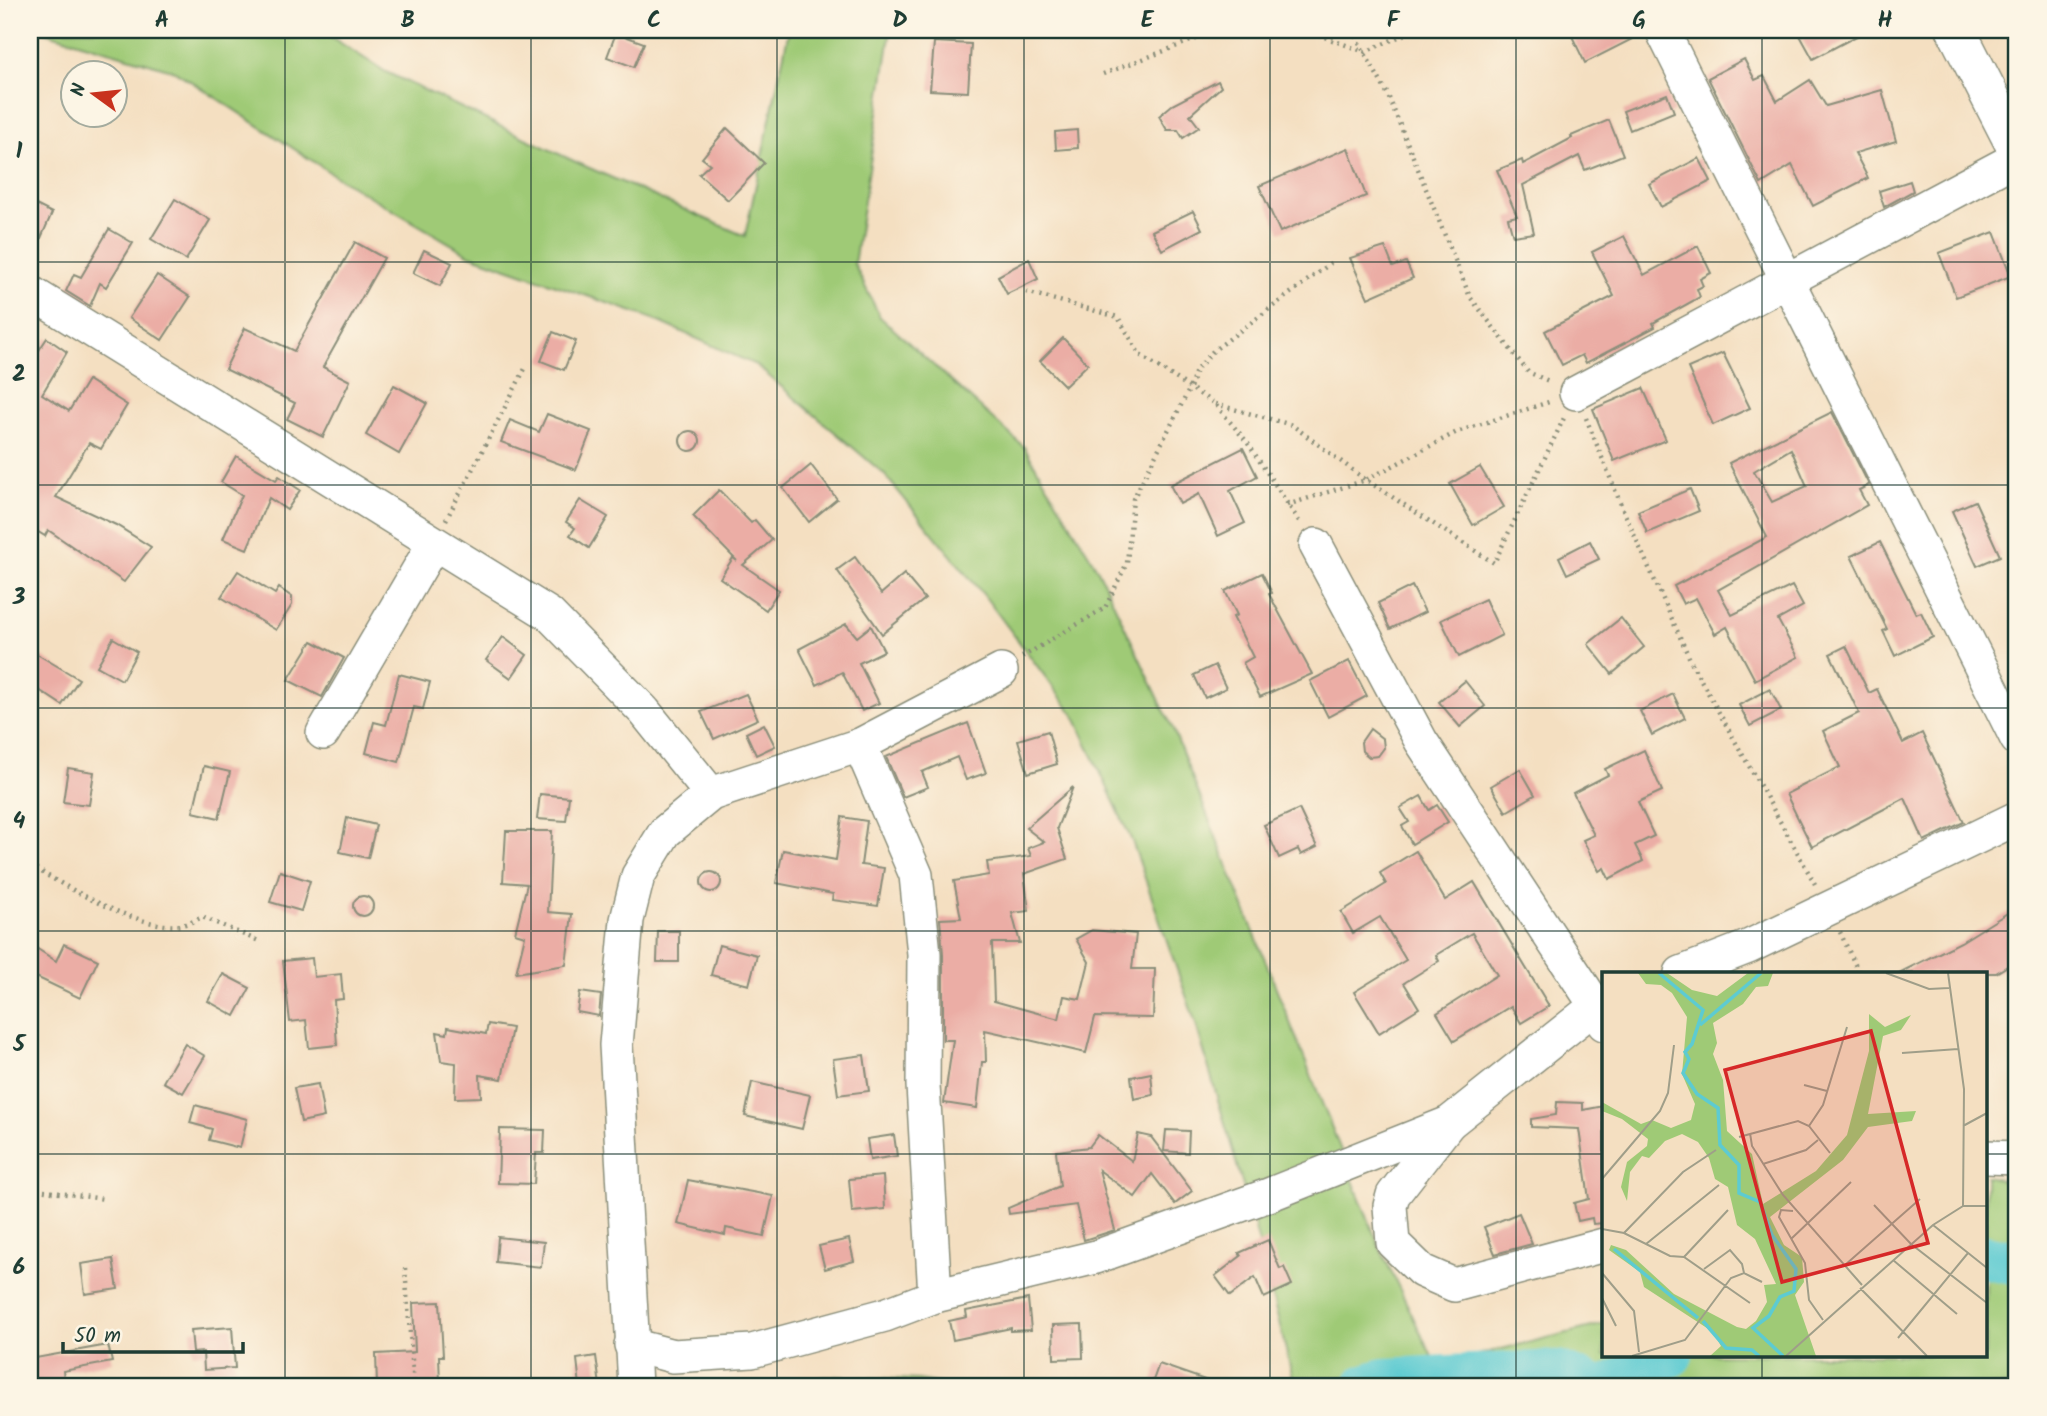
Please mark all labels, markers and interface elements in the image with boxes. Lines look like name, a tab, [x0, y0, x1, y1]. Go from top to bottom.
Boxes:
text: A	[155, 3, 169, 39]
text: B	[401, 3, 415, 39]
text: C	[647, 3, 661, 39]
text: D	[892, 3, 908, 39]
text: E	[1141, 3, 1155, 39]
text: F	[1387, 3, 1401, 39]
text: G	[1632, 3, 1646, 39]
text: H	[1878, 3, 1893, 39]
north arrow	[60, 60, 130, 130]
text: N	[63, 80, 96, 100]
text: 1	[16, 134, 23, 170]
text: 2	[12, 357, 26, 393]
text: 3	[12, 580, 26, 616]
text: 4	[13, 804, 26, 840]
inset map	[1602, 972, 1988, 1356]
text: 5	[12, 1027, 27, 1063]
text: 6	[13, 1250, 25, 1286]
scale bar	[63, 1311, 243, 1355]
text: 50 m	[74, 1320, 121, 1353]

